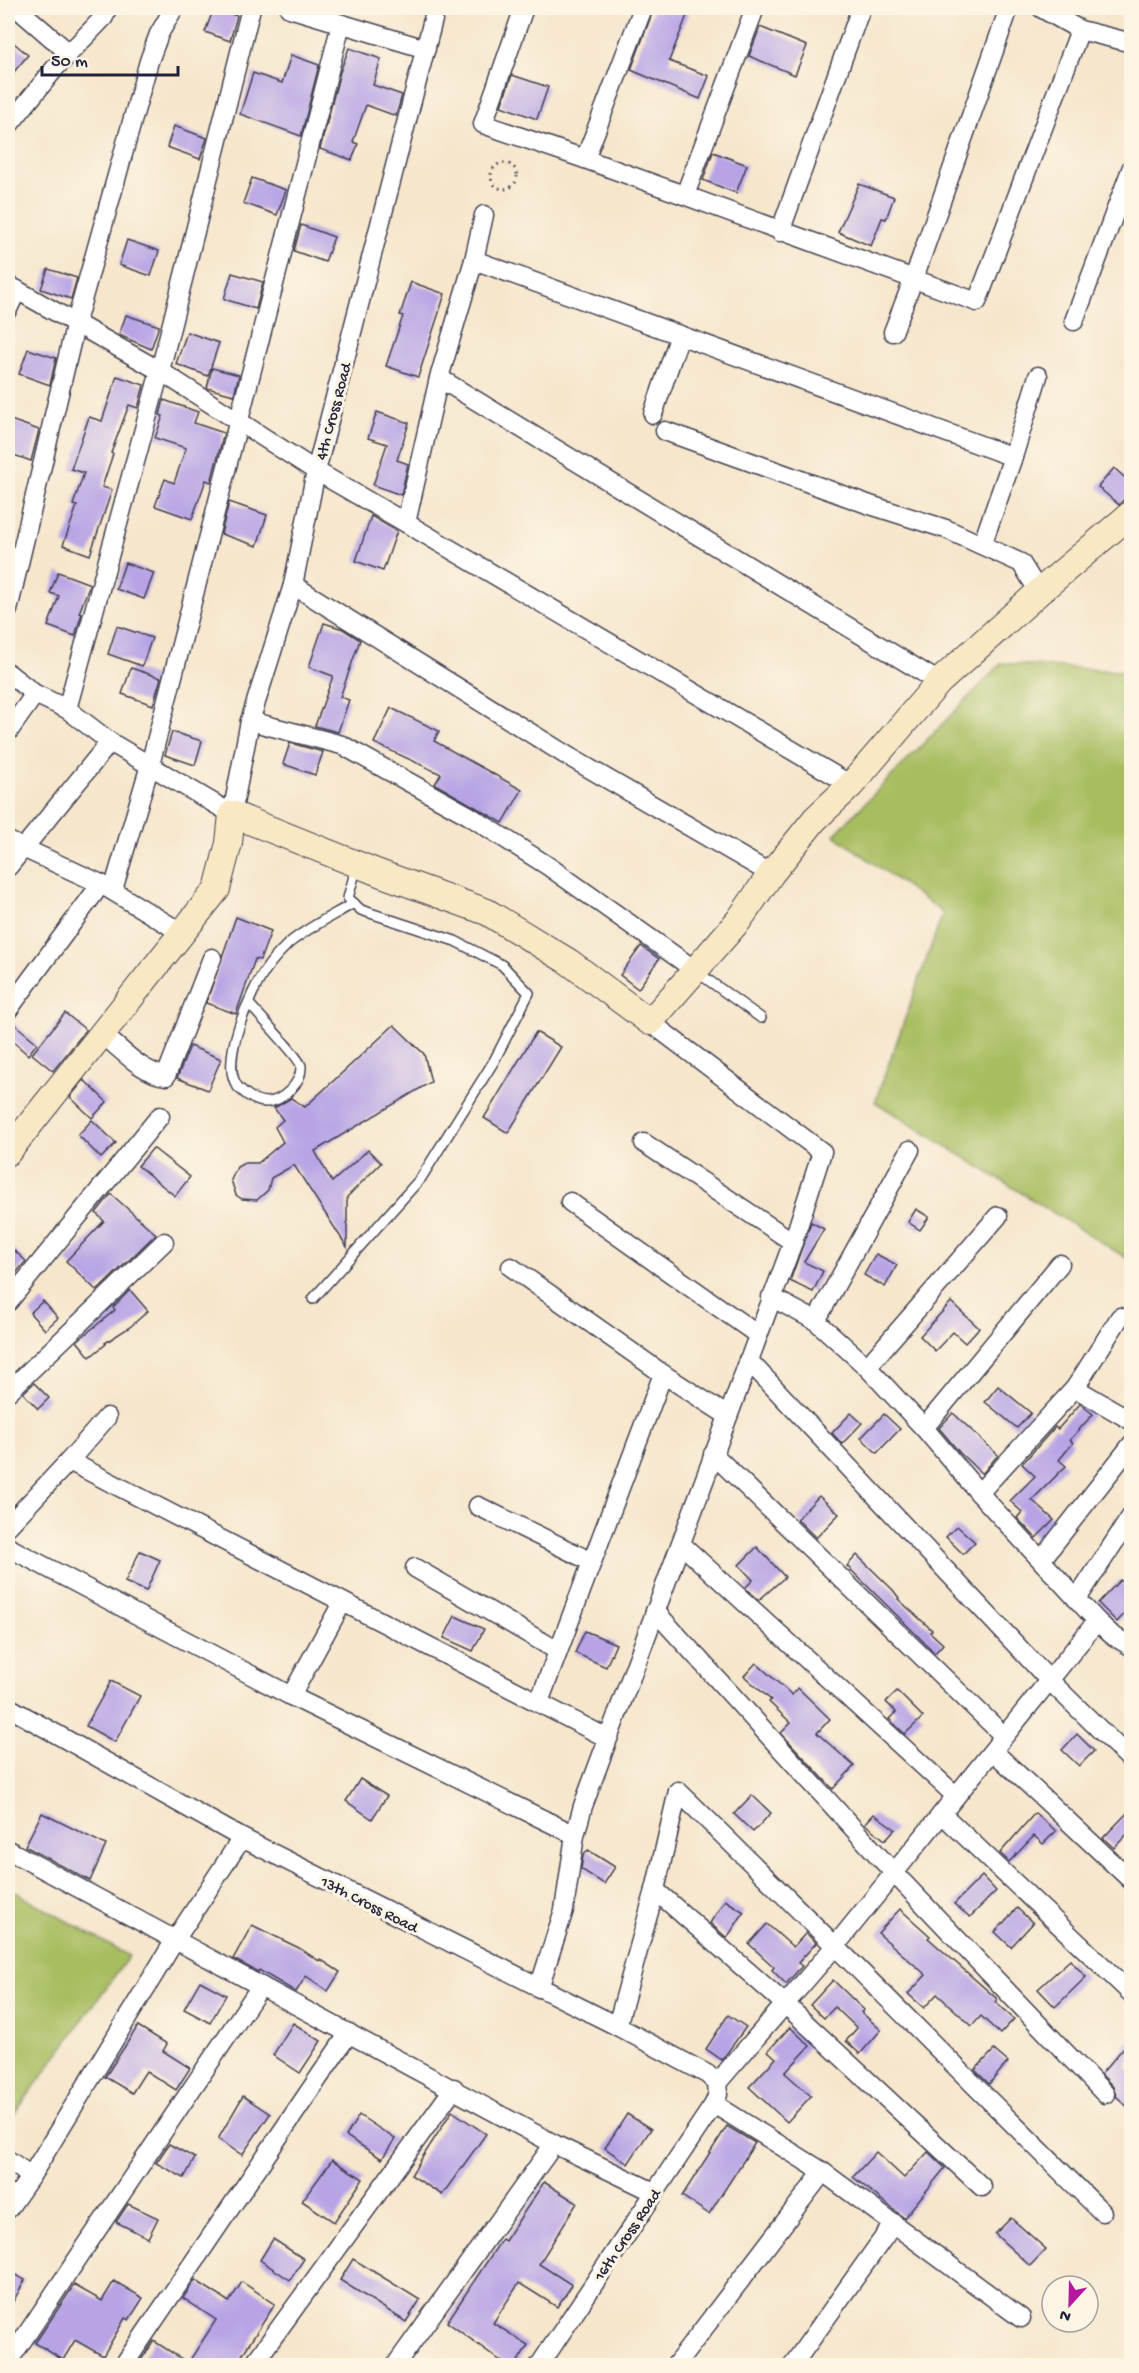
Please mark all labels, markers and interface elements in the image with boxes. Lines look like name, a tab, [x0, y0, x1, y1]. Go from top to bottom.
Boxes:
scale bar	[42, 39, 178, 77]
text: 50 m	[51, 52, 88, 73]
street label: 4th Cross Road	[313, 360, 358, 462]
street label: 13th Cross Road	[316, 1873, 422, 1940]
street label: 16th Cross Road	[591, 2185, 668, 2286]
north arrow	[1040, 2274, 1100, 2334]
text: N	[1057, 2304, 1074, 2325]

